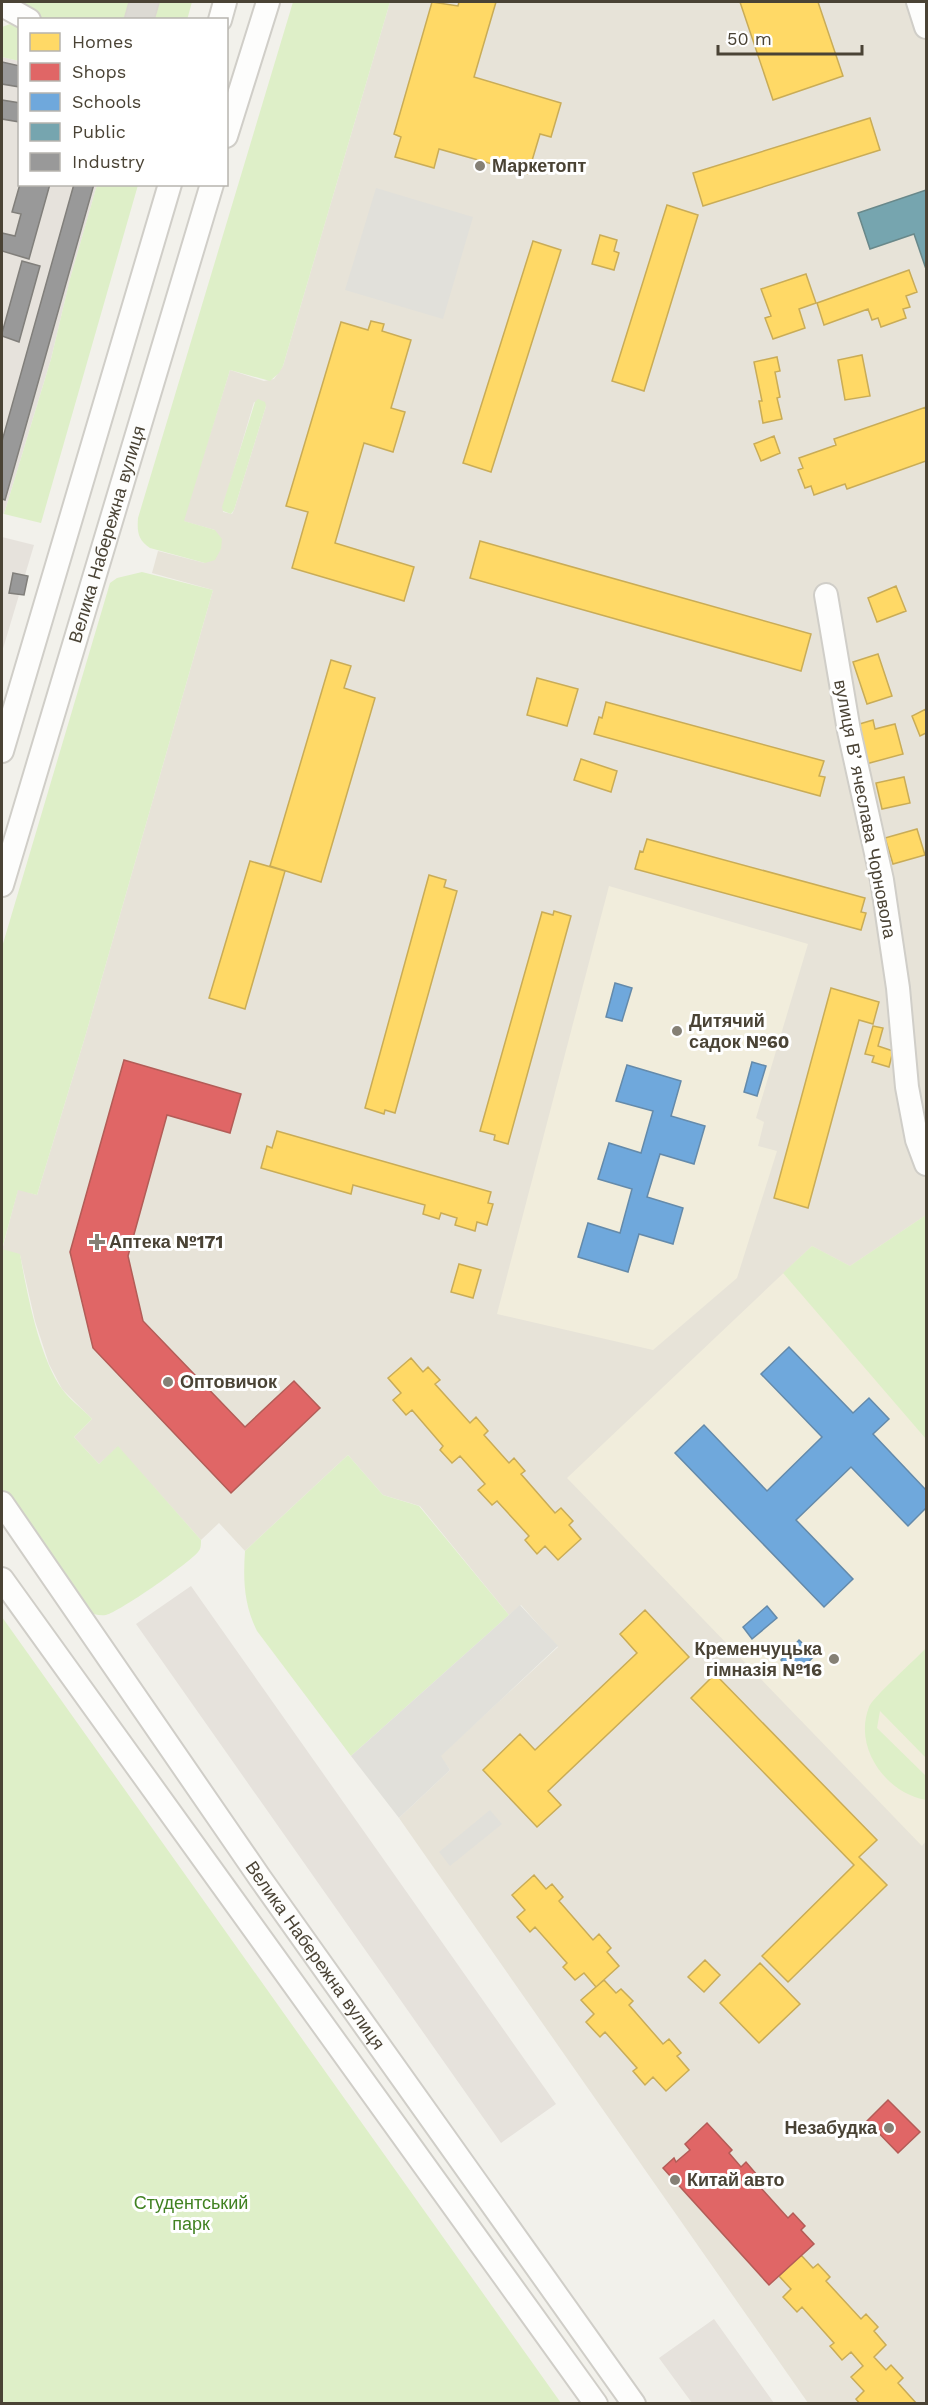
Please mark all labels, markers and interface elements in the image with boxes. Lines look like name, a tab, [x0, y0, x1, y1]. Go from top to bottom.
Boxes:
legend	[18, 18, 228, 186]
scale bar	[718, 18, 862, 56]
text: 50 m	[727, 28, 772, 49]
text: Homes	[72, 31, 133, 52]
text: Shops	[72, 61, 126, 82]
text: Schools	[72, 91, 141, 112]
text: Public	[72, 121, 126, 142]
text: Industry	[72, 151, 145, 172]
place label: Маркетопт	[492, 155, 586, 176]
marker: Маркетопт	[473, 159, 487, 173]
street label: Велика Набережна вулиця	[64, 423, 149, 646]
street label: вулиця Вʼячеслава Чорновола	[830, 678, 901, 941]
place label: Дитячий садок №60	[689, 1010, 789, 1052]
marker: Дитячий садок №60	[670, 1024, 684, 1038]
place label: Аптека №171	[109, 1231, 223, 1252]
marker: Аптека №171	[90, 1235, 104, 1249]
place label: Оптовичок	[180, 1371, 278, 1392]
marker: Оптовичок	[161, 1375, 175, 1389]
place label: Кременчуцька гімназія №16	[694, 1638, 823, 1680]
marker: Кременчуцька гімназія №16	[827, 1652, 841, 1666]
street label: Велика Набережна вулиця	[241, 1857, 389, 2053]
place label: Незабудка	[784, 2117, 878, 2138]
marker: Незабудка	[882, 2121, 896, 2135]
place label: Китай авто	[687, 2169, 785, 2190]
marker: Китай авто	[668, 2173, 682, 2187]
park label: Студентський парк	[134, 2192, 248, 2234]

